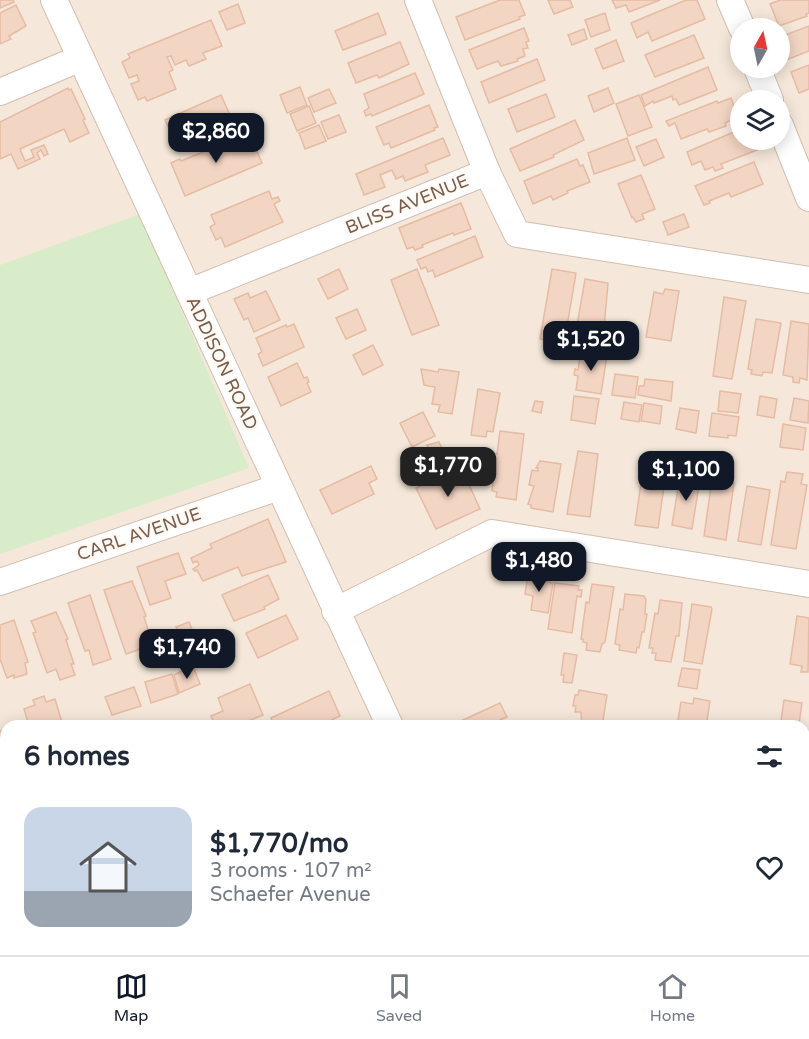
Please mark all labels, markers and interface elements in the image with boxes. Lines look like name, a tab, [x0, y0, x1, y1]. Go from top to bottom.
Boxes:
north arrow	[730, 18, 790, 78]
map controls	[730, 18, 790, 150]
button: layers	[730, 90, 790, 150]
pin: $2,860	[167, 113, 265, 164]
text: $2,860	[182, 120, 250, 144]
street label: BLISS AVENUE	[342, 169, 472, 239]
street label: ADDISON ROAD	[181, 293, 263, 433]
pin: $1,520	[542, 321, 640, 372]
text: $1,520	[557, 328, 625, 352]
pin: $1,770	[399, 447, 497, 498]
pin: $1,100	[637, 451, 735, 502]
text: $1,770	[414, 454, 482, 478]
text: $1,100	[652, 458, 720, 482]
street label: CARL AVENUE	[74, 502, 204, 566]
pin: $1,480	[490, 542, 588, 593]
text: $1,480	[505, 549, 573, 573]
pin: $1,740	[138, 629, 236, 680]
text: $1,740	[153, 636, 221, 660]
icon: filters	[753, 740, 786, 773]
text: 6 homes	[24, 741, 130, 772]
text: $1,770/mo	[210, 828, 349, 859]
icon: home	[72, 831, 144, 903]
icon: heart	[753, 851, 786, 884]
text: 3 rooms · 107 m²	[210, 859, 372, 883]
text: Schaefer Avenue	[210, 883, 371, 907]
tab: Map	[114, 970, 148, 1026]
tab: Saved	[376, 970, 422, 1026]
tab: Home	[650, 970, 695, 1026]

